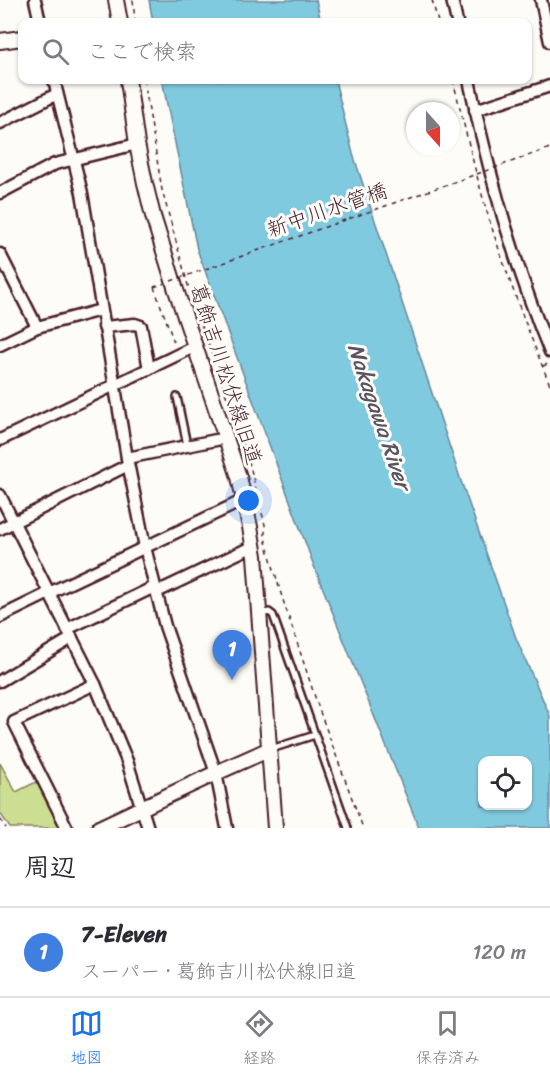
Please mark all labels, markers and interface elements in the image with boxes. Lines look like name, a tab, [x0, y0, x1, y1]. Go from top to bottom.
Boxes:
search box	[18, 18, 532, 84]
text: ここで検索	[87, 32, 197, 71]
icon: search	[39, 35, 72, 68]
north arrow	[406, 102, 460, 156]
street label: 新中川水管橋	[261, 172, 393, 248]
street label: 葛飾吉川松伏線旧道	[179, 278, 273, 470]
water label: Nakagawa River	[336, 338, 424, 498]
your location	[234, 486, 263, 515]
pin: 1	[212, 630, 252, 680]
map controls	[478, 756, 532, 810]
button: locate	[478, 756, 532, 810]
text: 周辺	[24, 844, 76, 890]
text: 7-Eleven	[81, 915, 167, 954]
text: 1	[39, 935, 48, 970]
text: 120 m	[473, 935, 526, 970]
text: スーパー · 葛飾吉川松伏線旧道	[81, 954, 356, 989]
tab: 地図	[70, 1007, 103, 1072]
tab: 経路	[243, 1007, 276, 1072]
tab: 保存済み	[416, 1007, 480, 1072]

